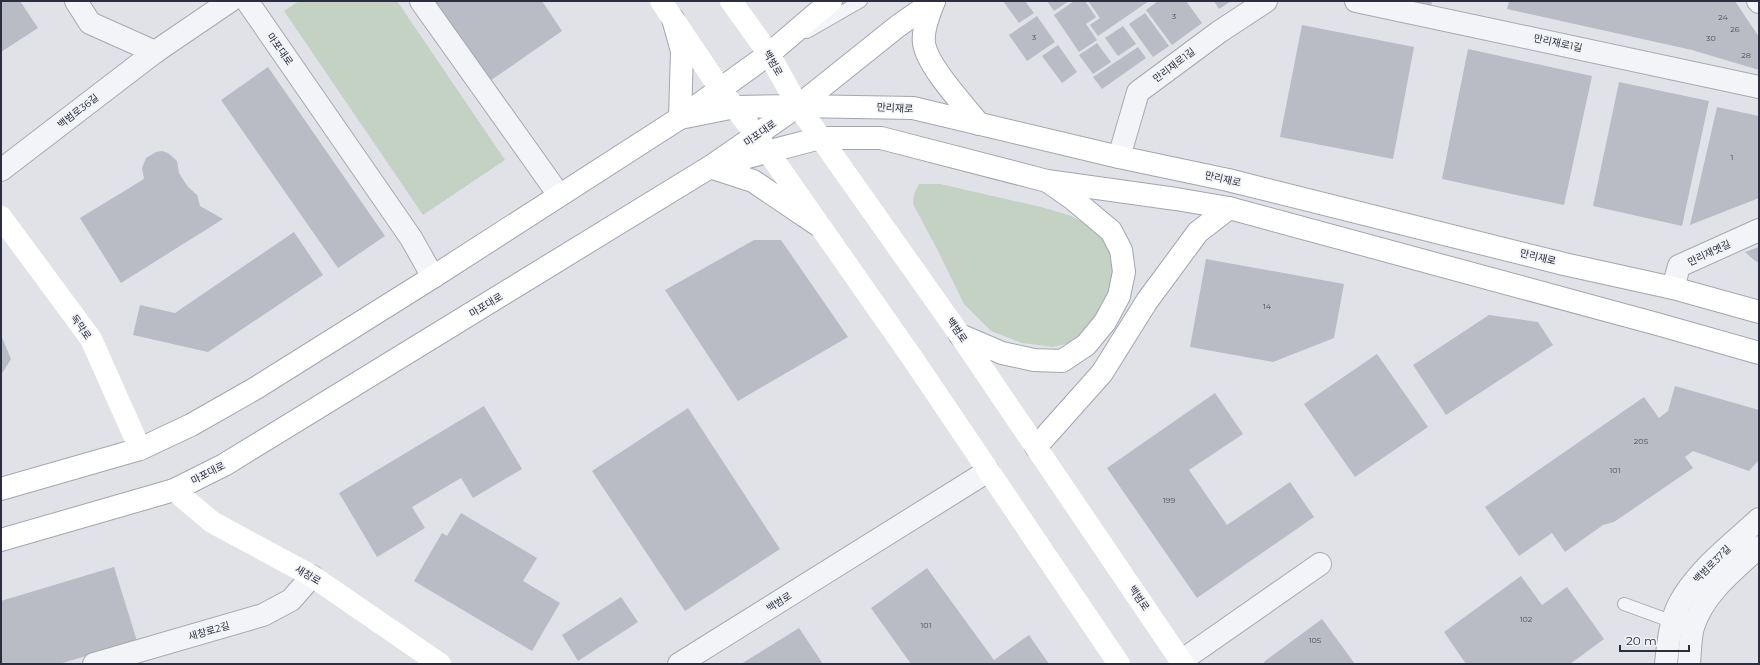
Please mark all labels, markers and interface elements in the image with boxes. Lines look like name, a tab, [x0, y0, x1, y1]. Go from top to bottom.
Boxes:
house number: 3	[1172, 11, 1177, 21]
house number: 24	[1718, 12, 1729, 22]
house number: 26	[1730, 24, 1740, 34]
street label: 마포대로	[264, 30, 296, 68]
street label: 만리재로1길	[1532, 31, 1584, 55]
house number: 3	[1032, 32, 1037, 42]
house number: 30	[1706, 33, 1716, 43]
street label: 만리재로1길	[1150, 45, 1198, 85]
street label: 백범로	[760, 48, 786, 78]
house number: 28	[1741, 50, 1751, 60]
street label: 백범로36길	[55, 91, 101, 131]
street label: 만리재로	[876, 101, 914, 115]
street label: 마포대로	[741, 117, 779, 149]
house number: 1	[1731, 152, 1733, 162]
street label: 만리재로	[1204, 169, 1242, 189]
street label: 만리재옛길	[1685, 237, 1733, 269]
street label: 만리재로	[1519, 246, 1557, 268]
street label: 마포대로	[467, 290, 505, 320]
house number: 14	[1263, 301, 1272, 311]
street label: 독막로	[68, 312, 94, 342]
street label: 백범로	[944, 315, 970, 345]
house number: 205	[1634, 436, 1649, 446]
street label: 마포대로	[189, 459, 227, 487]
house number: 101	[1609, 465, 1621, 475]
house number: 199	[1163, 495, 1175, 505]
street label: 백범로37길	[1690, 542, 1734, 586]
street label: 새창로	[293, 562, 323, 588]
street label: 백범로	[1126, 583, 1152, 613]
street label: 백범로	[764, 589, 794, 615]
house number: 102	[1520, 614, 1533, 624]
street label: 새창로2길	[187, 619, 231, 643]
house number: 101	[920, 620, 932, 630]
scale bar	[1620, 627, 1689, 653]
text: 20 m	[1626, 633, 1657, 648]
house number: 105	[1309, 635, 1322, 645]

